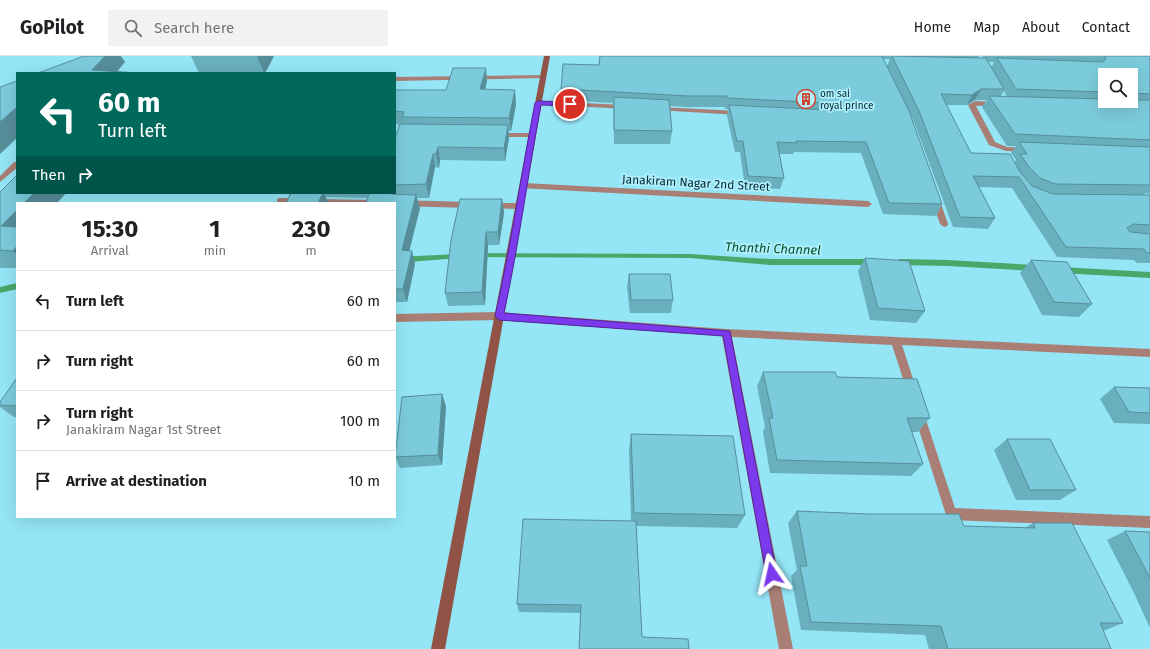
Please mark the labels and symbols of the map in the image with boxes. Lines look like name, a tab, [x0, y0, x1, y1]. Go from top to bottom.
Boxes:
pin	[553, 87, 587, 121]
building icon: om sai royal prince	[795, 88, 817, 110]
place label: om sai royal prince	[820, 88, 874, 112]
street label: Janakiram Nagar 2nd Street	[622, 172, 771, 194]
water label: Thanthi Channel	[725, 239, 821, 258]
position arrow	[751, 553, 793, 595]

